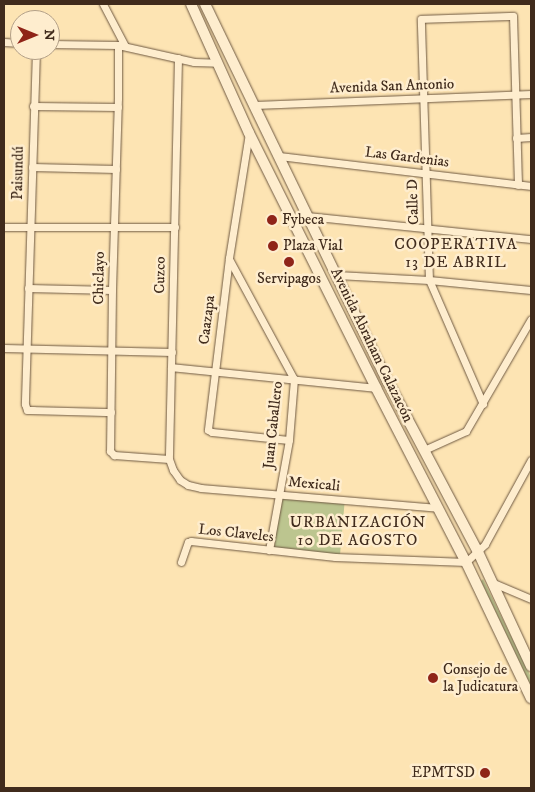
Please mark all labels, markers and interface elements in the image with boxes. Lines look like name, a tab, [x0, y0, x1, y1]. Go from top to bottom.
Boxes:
north arrow	[10, 10, 60, 60]
text: N	[40, 29, 58, 41]
street label: Avenida San Antonio	[329, 75, 455, 97]
street label: Las Gardenias	[364, 143, 450, 171]
street label: Paisundú	[9, 146, 27, 200]
street label: Calle D	[403, 179, 423, 225]
place label: Fybeca	[282, 211, 324, 229]
marker: Fybeca	[266, 214, 278, 226]
district label: COOPERATIVA 13 DE ABRIL	[393, 234, 519, 272]
place label: Plaza Vial	[283, 237, 343, 255]
marker: Plaza Vial	[267, 240, 279, 252]
street label: Chiclayo	[90, 251, 108, 305]
street label: Cuzco	[151, 256, 169, 294]
marker: Servipagos	[283, 256, 295, 268]
street label: Avenida Abraham Calazacón	[327, 265, 417, 425]
place label: Servipagos	[257, 270, 321, 288]
street label: Caazapa	[195, 294, 219, 346]
street label: Juan Caballero	[259, 380, 287, 470]
street label: Mexicali	[287, 473, 341, 495]
district label: URBANIZACIÓN 10 DE AGOSTO	[288, 512, 428, 550]
street label: Los Claveles	[197, 520, 275, 546]
place label: Consejo de la Judicatura	[443, 660, 518, 695]
marker: Consejo de la Judicatura	[427, 672, 439, 684]
place label: EPMTSD	[412, 764, 475, 782]
marker: EPMTSD	[479, 767, 491, 779]

